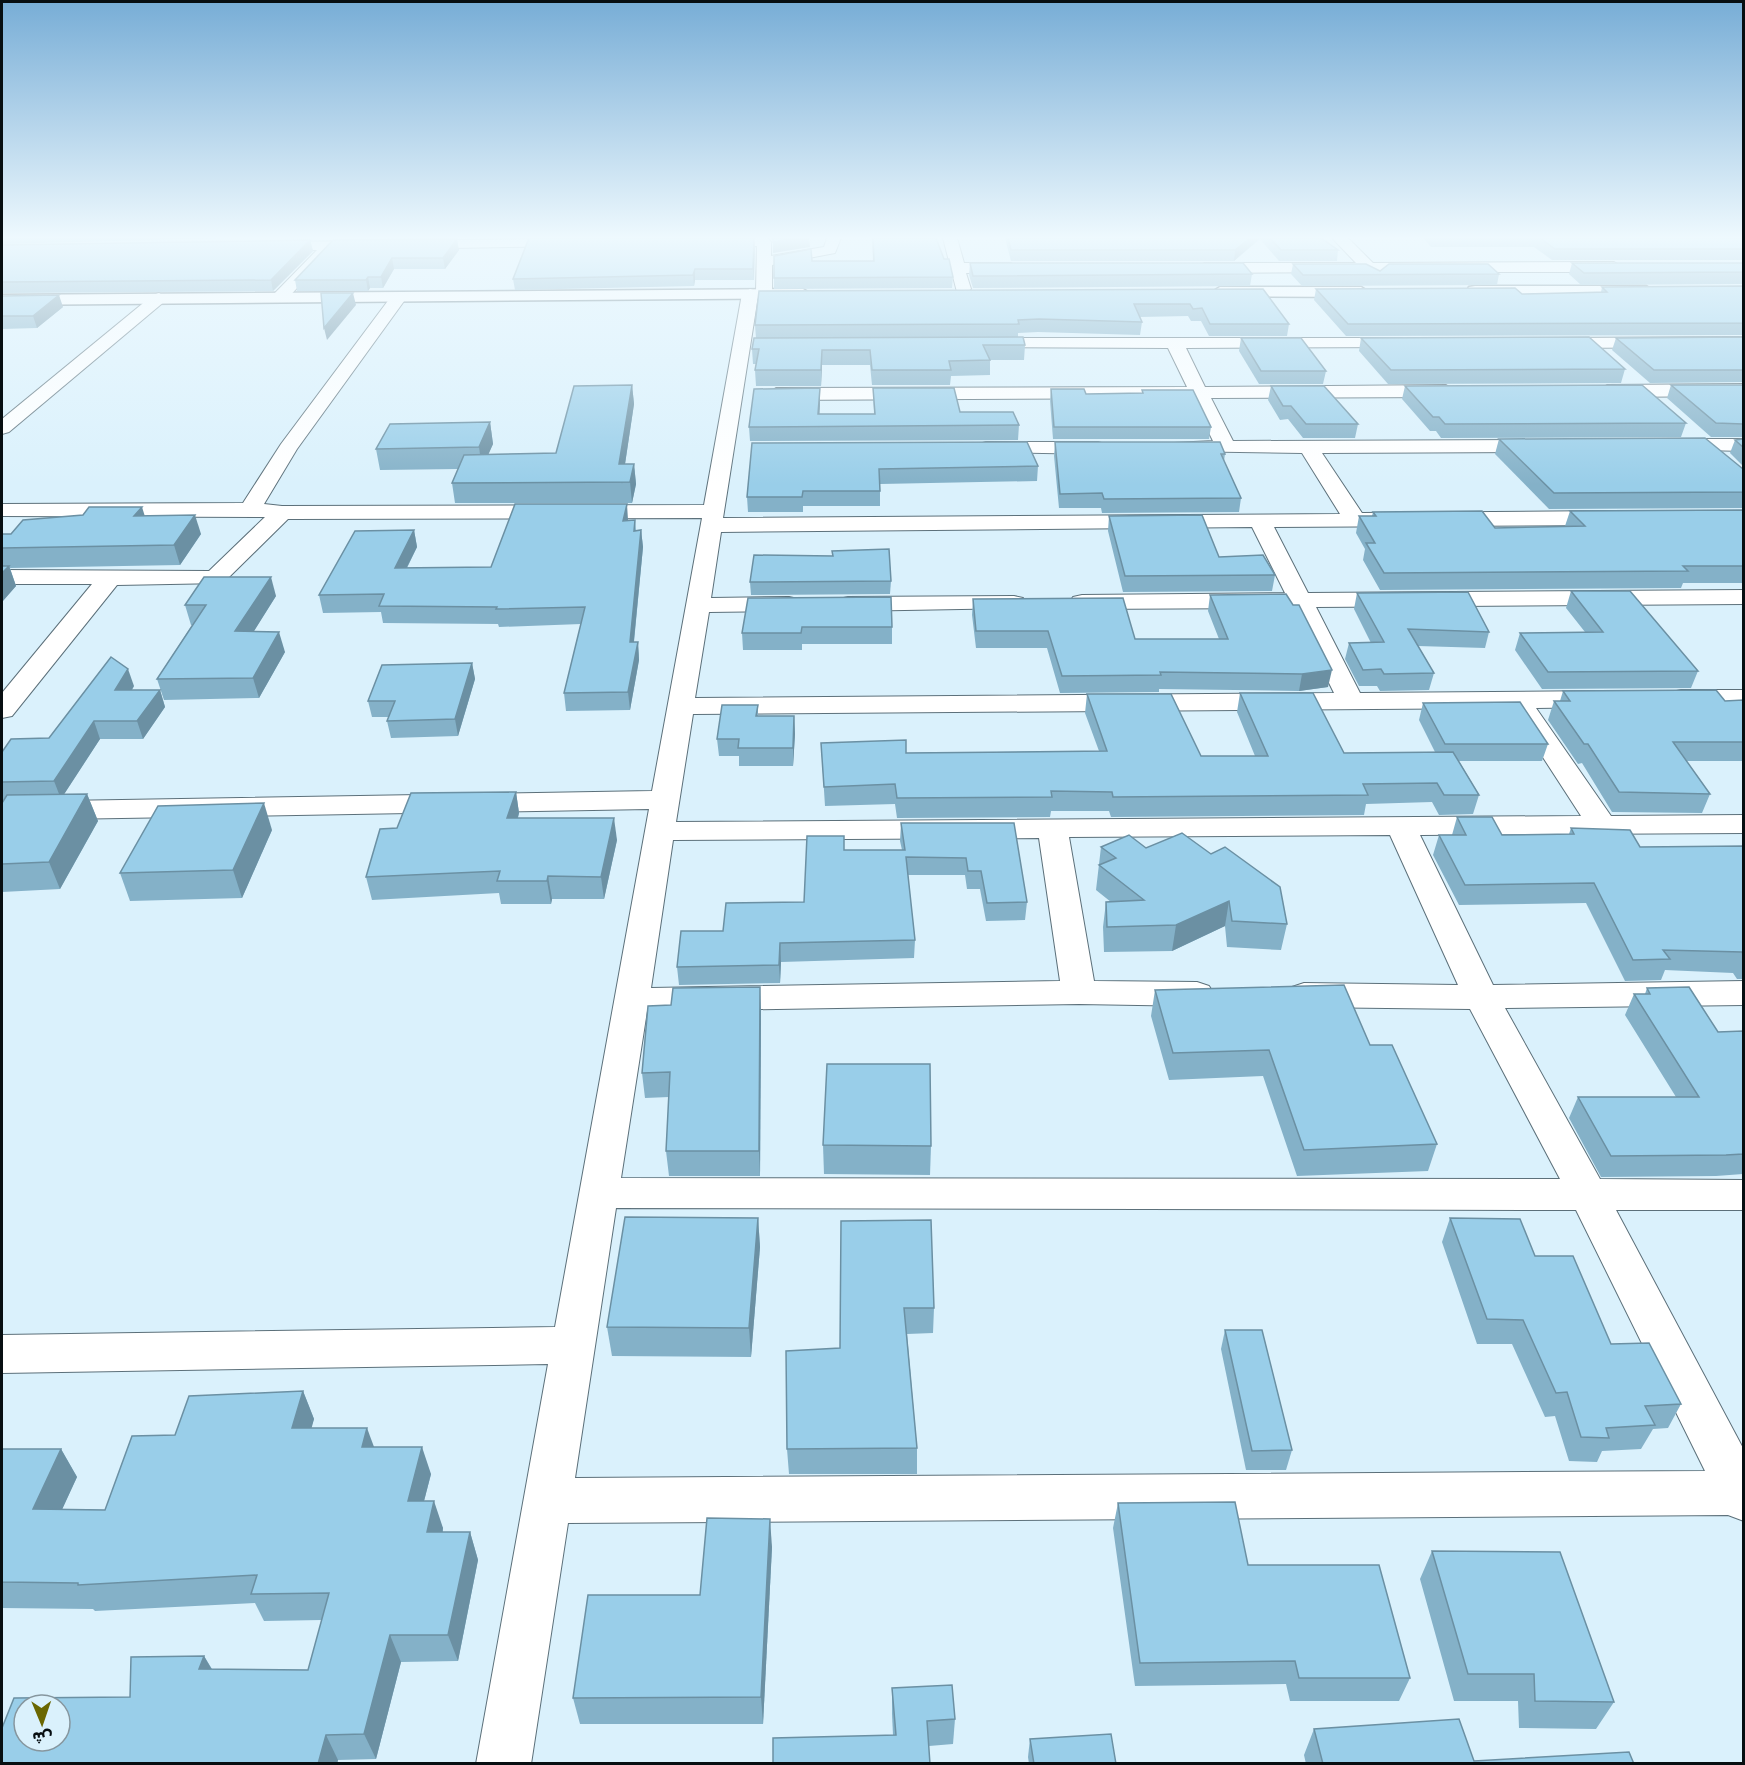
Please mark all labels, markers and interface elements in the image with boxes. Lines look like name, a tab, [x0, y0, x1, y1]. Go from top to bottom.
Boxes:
north arrow	[12, 1693, 72, 1753]
text: ش	[32, 1728, 53, 1747]

